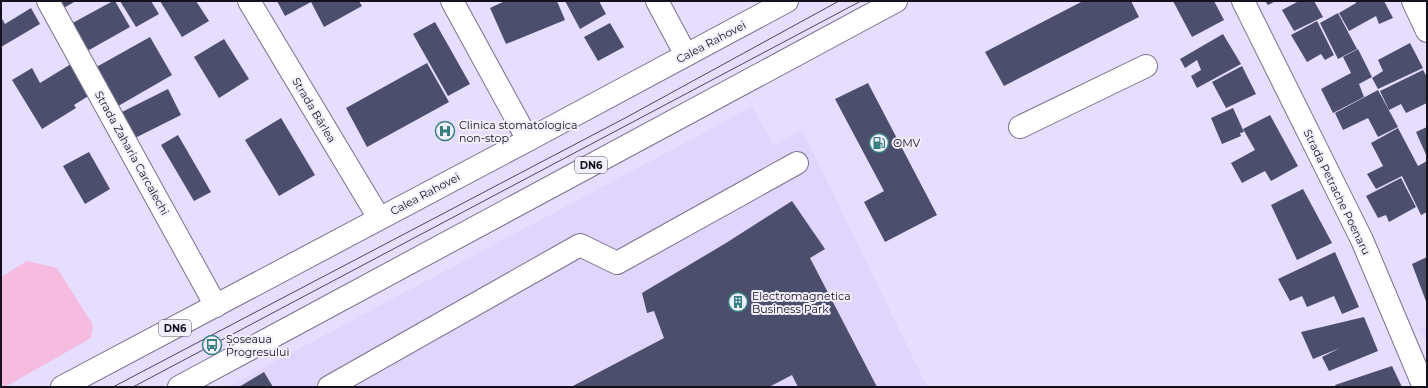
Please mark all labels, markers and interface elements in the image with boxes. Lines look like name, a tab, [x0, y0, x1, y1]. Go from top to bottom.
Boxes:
street label: Calea Rahovei	[674, 18, 748, 66]
street label: Strada Bârlea	[289, 75, 339, 145]
street label: Strada Zaharia Carcalechi	[92, 88, 172, 218]
place label: Clinica stomatologica non-stop	[459, 118, 578, 145]
hospital icon: Clinica stomatologica non-stop	[434, 120, 456, 142]
street label: Strada Petrache Poenaru	[1300, 127, 1374, 257]
fuel station icon: OMV	[868, 132, 890, 154]
place label: OMV	[893, 136, 921, 150]
road number: DN6	[575, 157, 607, 173]
street label: Calea Rahovei	[388, 170, 462, 218]
place label: Electromagnetica Business Park	[752, 289, 851, 316]
building icon: Electromagnetica Business Park	[727, 291, 749, 313]
road number: DN6	[159, 320, 191, 336]
place label: Șoseaua Progresului	[226, 332, 289, 359]
bus stop icon: Șoseaua Progresului	[201, 334, 223, 356]

